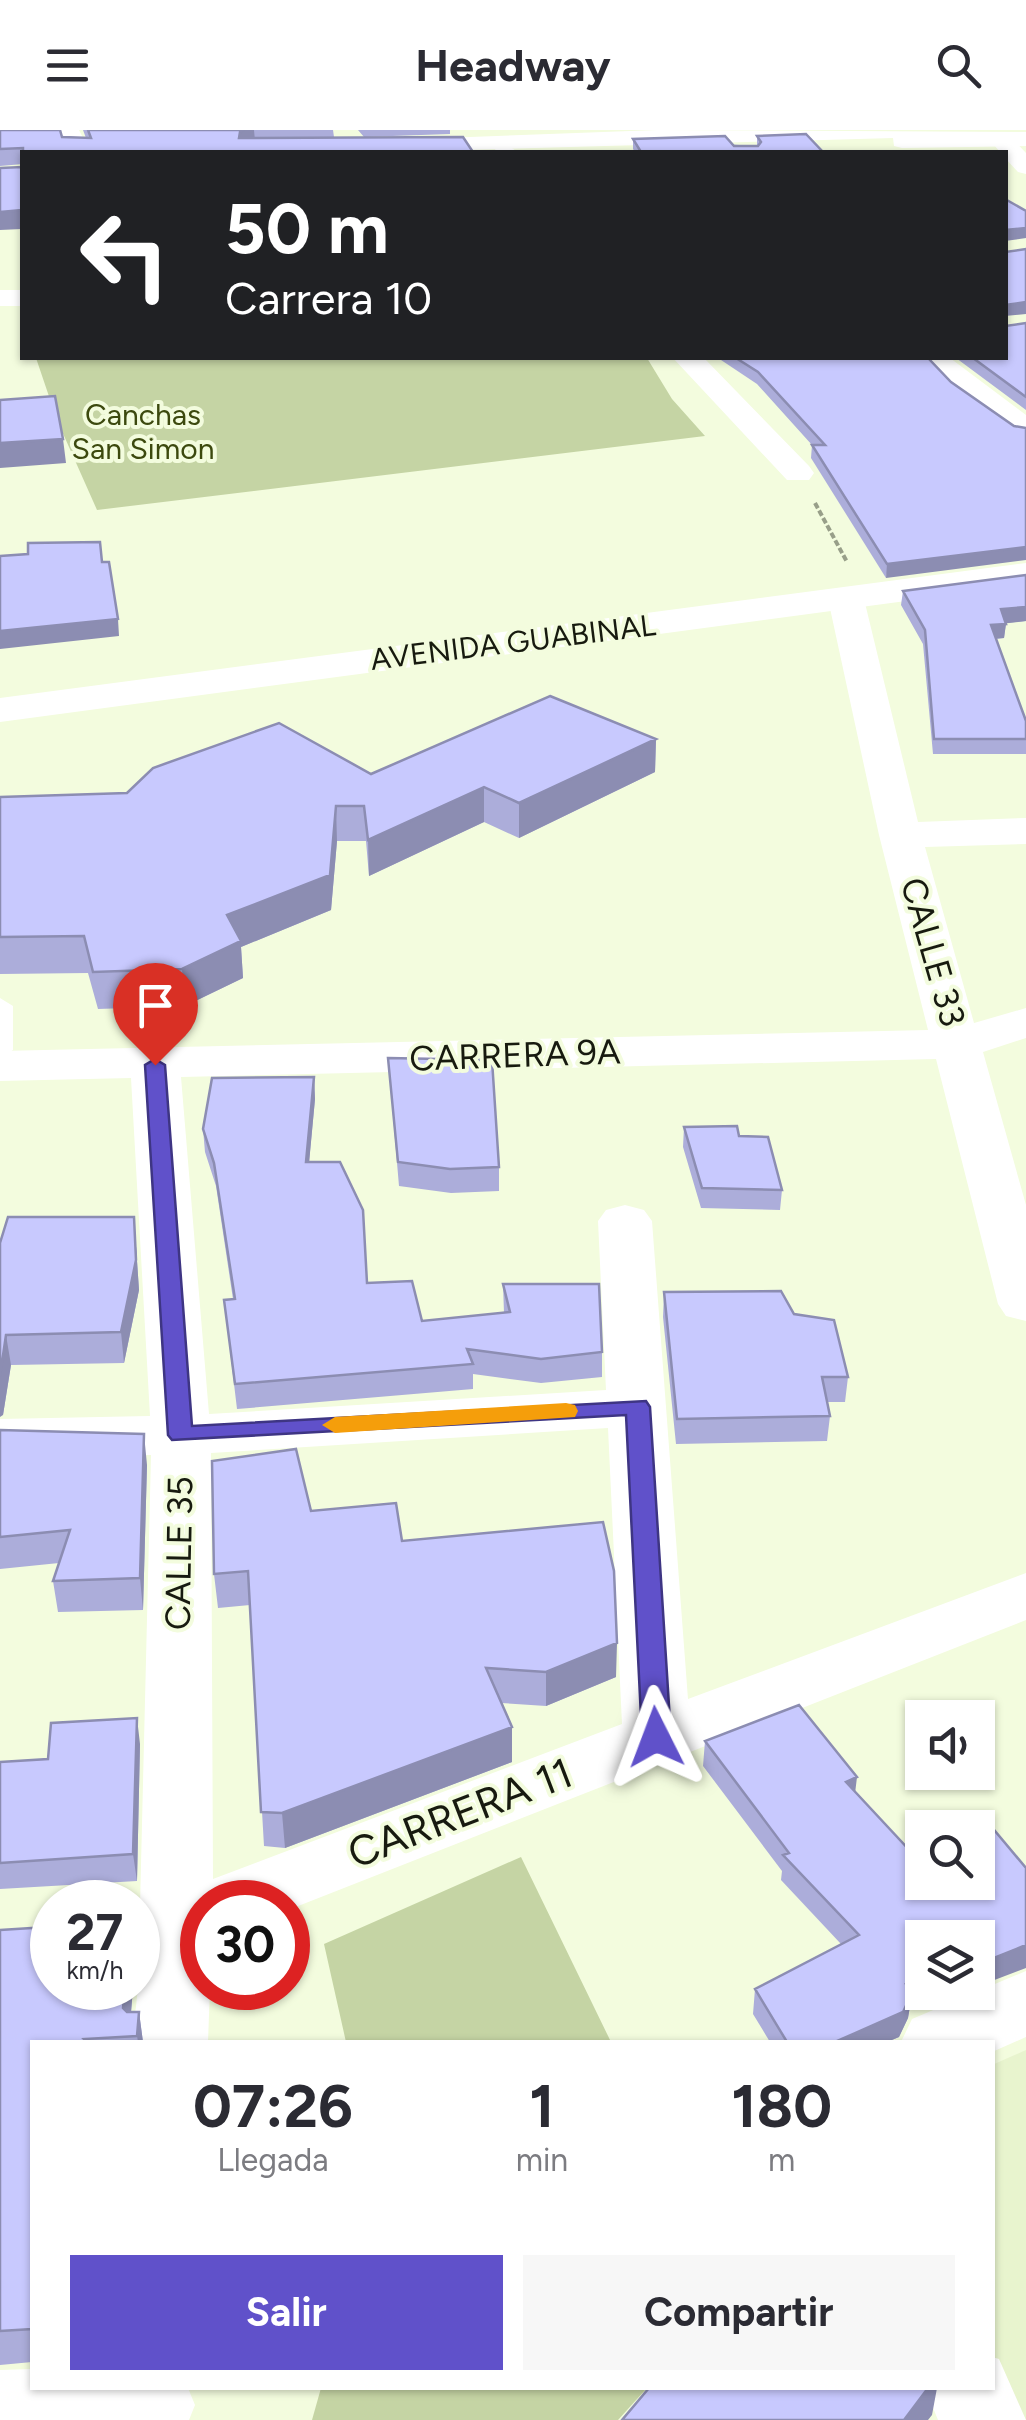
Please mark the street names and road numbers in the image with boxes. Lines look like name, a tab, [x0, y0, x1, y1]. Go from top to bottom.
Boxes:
street label: AVENIDA GUABINAL	[368, 606, 658, 678]
street label: CALLE 33	[892, 873, 974, 1031]
street label: CARRERA 9A	[409, 1030, 622, 1080]
street label: CALLE 35	[157, 1476, 201, 1630]
street label: CARRERA 11	[341, 1747, 579, 1879]

